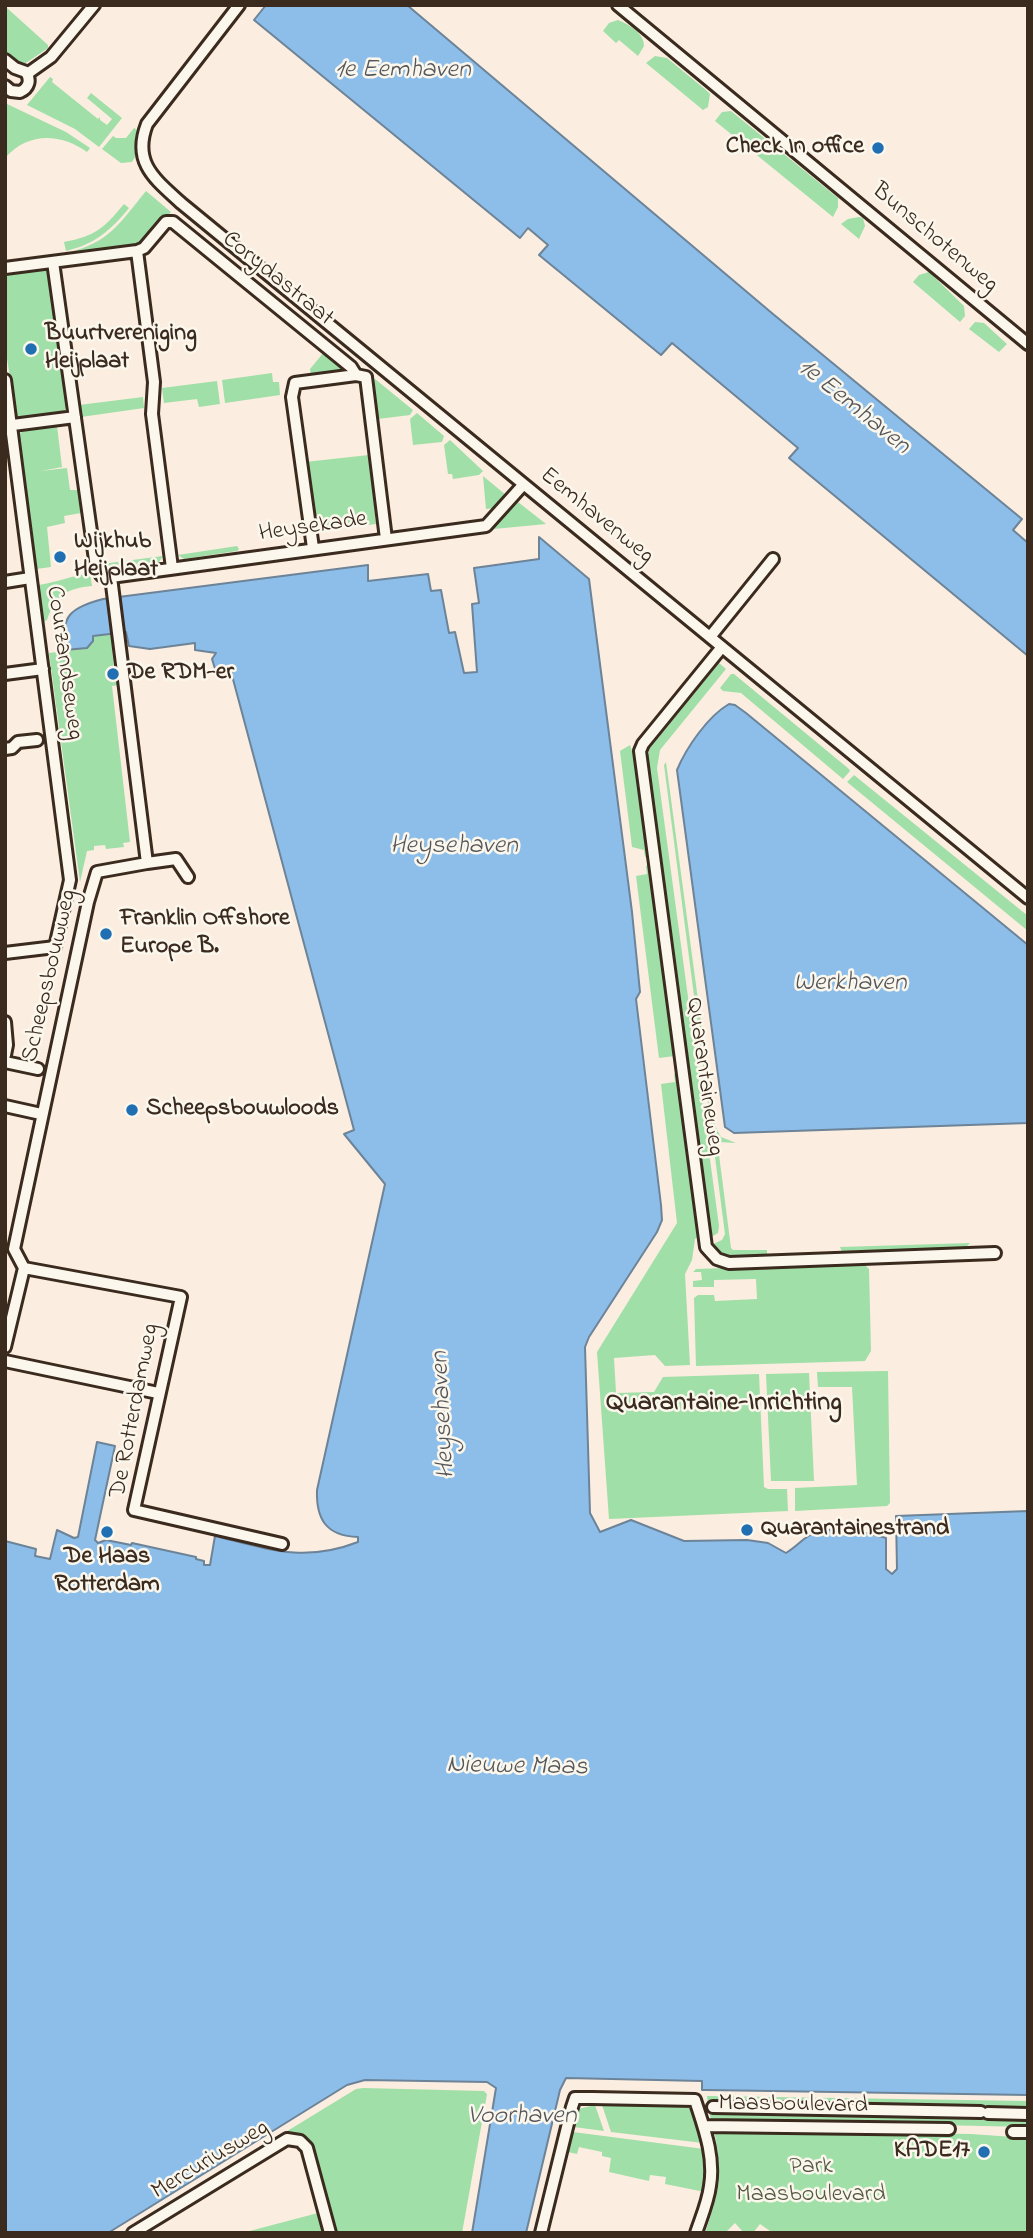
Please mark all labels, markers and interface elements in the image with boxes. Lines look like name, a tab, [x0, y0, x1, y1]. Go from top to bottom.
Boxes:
water label: 1e Eemhaven	[335, 56, 471, 88]
place label: Check In office	[726, 134, 864, 162]
marker: Check In office	[870, 140, 886, 156]
street label: Bunschotenweg	[865, 178, 1003, 300]
street label: Corydastraat	[215, 226, 339, 334]
place label: Buurtvereniging Heijplaat	[45, 321, 197, 377]
marker: Buurtvereniging Heijplaat	[23, 341, 39, 357]
water label: 1e Eemhaven	[790, 353, 916, 463]
street label: Eemhavenweg	[533, 462, 659, 572]
street label: Heysekade	[257, 506, 369, 550]
place label: Wijkhub Heijplaat	[74, 529, 158, 585]
marker: Wijkhub Heijplaat	[52, 549, 68, 565]
street label: Courzandseweg	[38, 584, 88, 742]
place label: De RDM-er	[127, 660, 234, 688]
marker: De RDM-er	[105, 666, 121, 682]
water label: Heysehaven	[390, 832, 518, 864]
street label: Scheepsbouwweg	[17, 887, 85, 1065]
place label: Franklin Offshore Europe B.	[120, 906, 290, 962]
marker: Franklin Offshore Europe B.	[98, 926, 114, 942]
water label: Werkhaven	[794, 969, 906, 1001]
street label: Quarantaineweg	[678, 996, 728, 1158]
place label: Scheepsbouwloods	[146, 1096, 339, 1124]
marker: Scheepsbouwloods	[124, 1102, 140, 1118]
street label: De Rotterdamweg	[105, 1321, 167, 1501]
water label: Heysehaven	[426, 1350, 464, 1480]
district label: Quarantaine-Inrichting	[606, 1389, 842, 1421]
place label: Quarantainestrand	[761, 1516, 949, 1544]
marker: Quarantainestrand	[739, 1522, 755, 1538]
marker: De Haas Rotterdam	[99, 1524, 115, 1540]
place label: De Haas Rotterdam	[54, 1544, 160, 1600]
water label: Nieuwe Maas	[446, 1751, 588, 1785]
street label: Maasboulevard	[718, 2090, 868, 2122]
water label: Voorhaven	[468, 2102, 576, 2134]
street label: Mercuriusweg	[147, 2115, 275, 2207]
place label: KADE17	[894, 2138, 970, 2166]
marker: KADE17	[976, 2144, 992, 2160]
park label: Park Maasboulevard	[736, 2154, 886, 2210]

